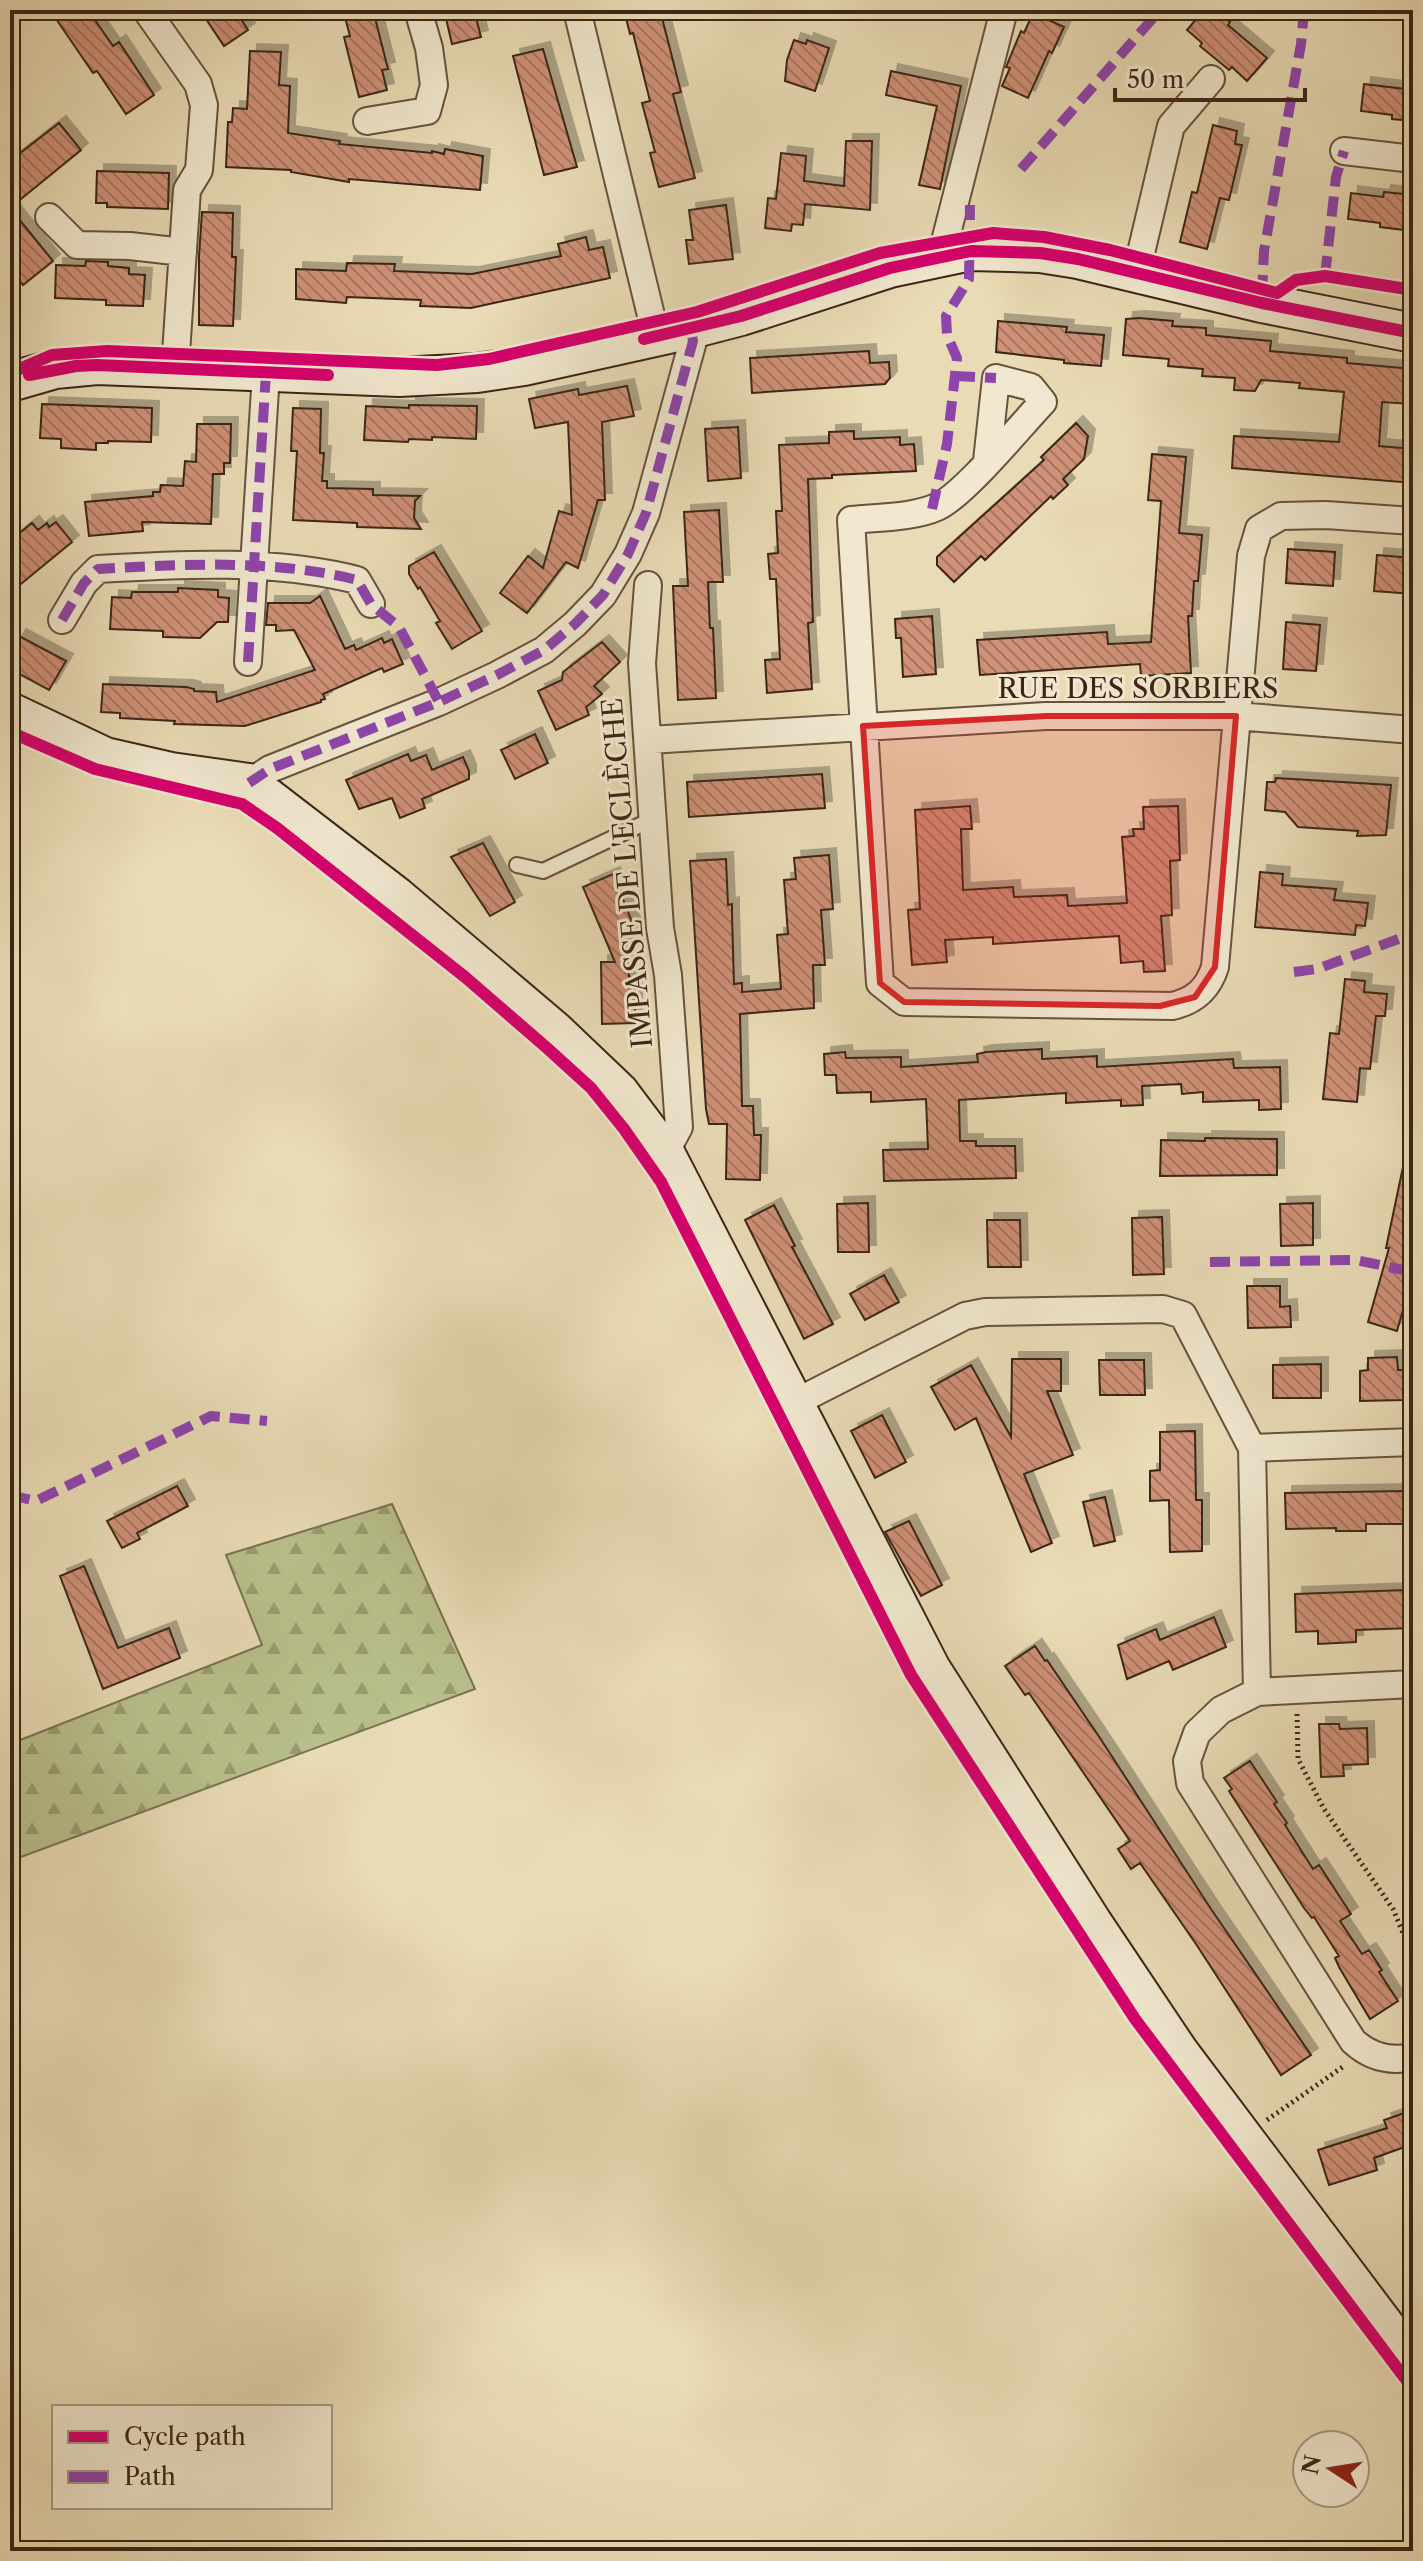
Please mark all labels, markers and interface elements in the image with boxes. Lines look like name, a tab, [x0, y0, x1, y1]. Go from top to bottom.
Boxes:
scale bar	[1115, 52, 1305, 102]
text: 50 m	[1127, 65, 1184, 94]
street label: RUE DES SORBIERS	[997, 671, 1279, 705]
street label: IMPASSE DE L'ECLÈCHE	[595, 696, 659, 1050]
legend	[52, 2405, 332, 2509]
text: Cycle path	[124, 2422, 246, 2451]
north arrow	[1291, 2429, 1371, 2509]
text: N	[1297, 2453, 1327, 2477]
text: Path	[124, 2462, 176, 2491]

